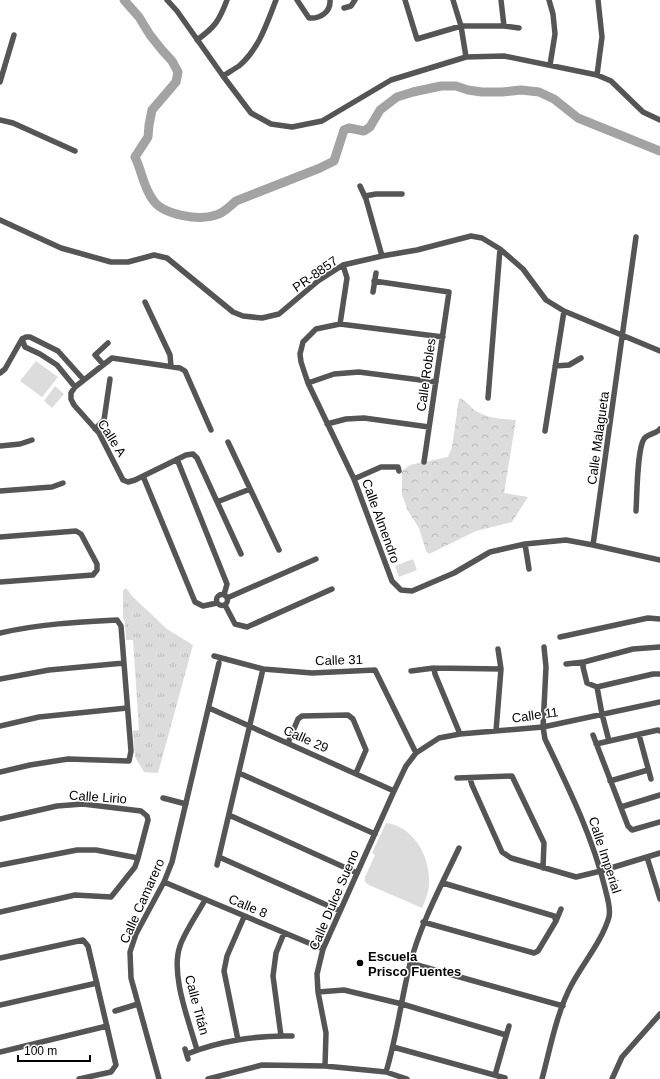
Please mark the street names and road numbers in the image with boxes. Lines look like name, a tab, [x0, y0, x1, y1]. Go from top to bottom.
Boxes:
street label: PR-8857	[290, 253, 340, 295]
street label: Calle Robles	[413, 337, 439, 413]
street label: Calle Malagueta	[584, 390, 612, 486]
street label: Calle A	[95, 417, 129, 460]
street label: Calle Almendro	[359, 477, 403, 565]
street label: Calle 31	[315, 652, 363, 668]
street label: Calle 11	[511, 704, 559, 726]
street label: Calle 29	[281, 722, 331, 756]
street label: Calle Lirio	[69, 788, 127, 806]
street label: Calle Imperial	[586, 815, 624, 895]
street label: Calle Dulce Sueno	[306, 848, 362, 952]
street label: Calle Camarero	[117, 856, 167, 946]
street label: Calle 8	[226, 891, 270, 921]
street label: Calle Titán	[182, 973, 212, 1037]

